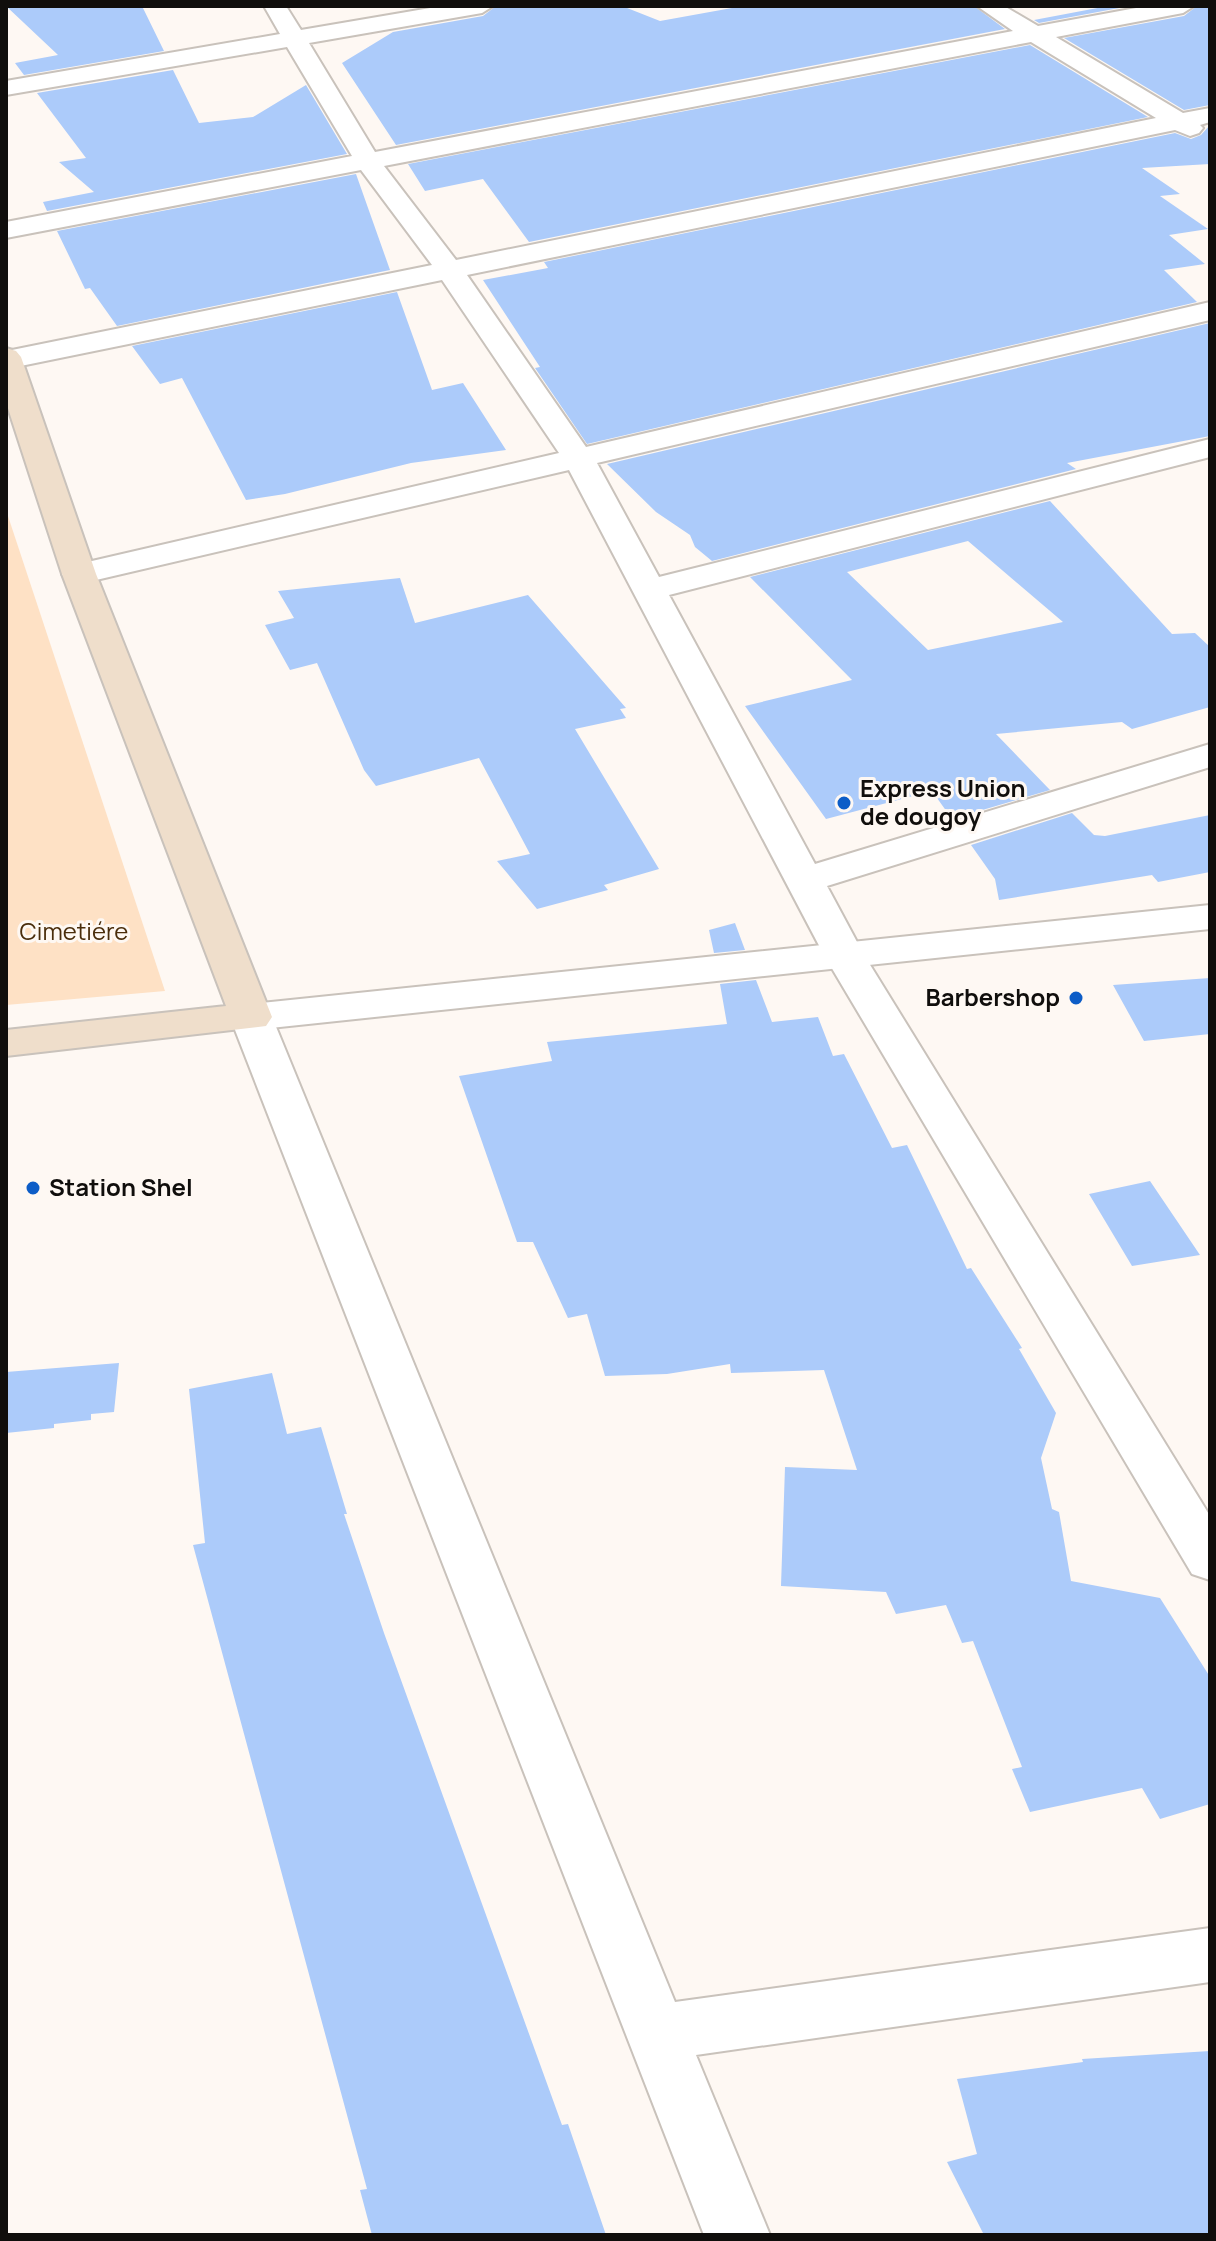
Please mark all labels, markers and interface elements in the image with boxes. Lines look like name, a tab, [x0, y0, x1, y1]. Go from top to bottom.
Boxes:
place label: Express Union de dougoy	[860, 771, 1026, 832]
marker: Express Union de dougoy	[835, 794, 853, 812]
park label: Cimetiére	[20, 914, 128, 947]
place label: Barbershop	[926, 980, 1060, 1013]
marker: Barbershop	[1067, 989, 1085, 1007]
place label: Station Shel	[49, 1170, 193, 1203]
marker: Station Shel	[24, 1179, 42, 1197]

